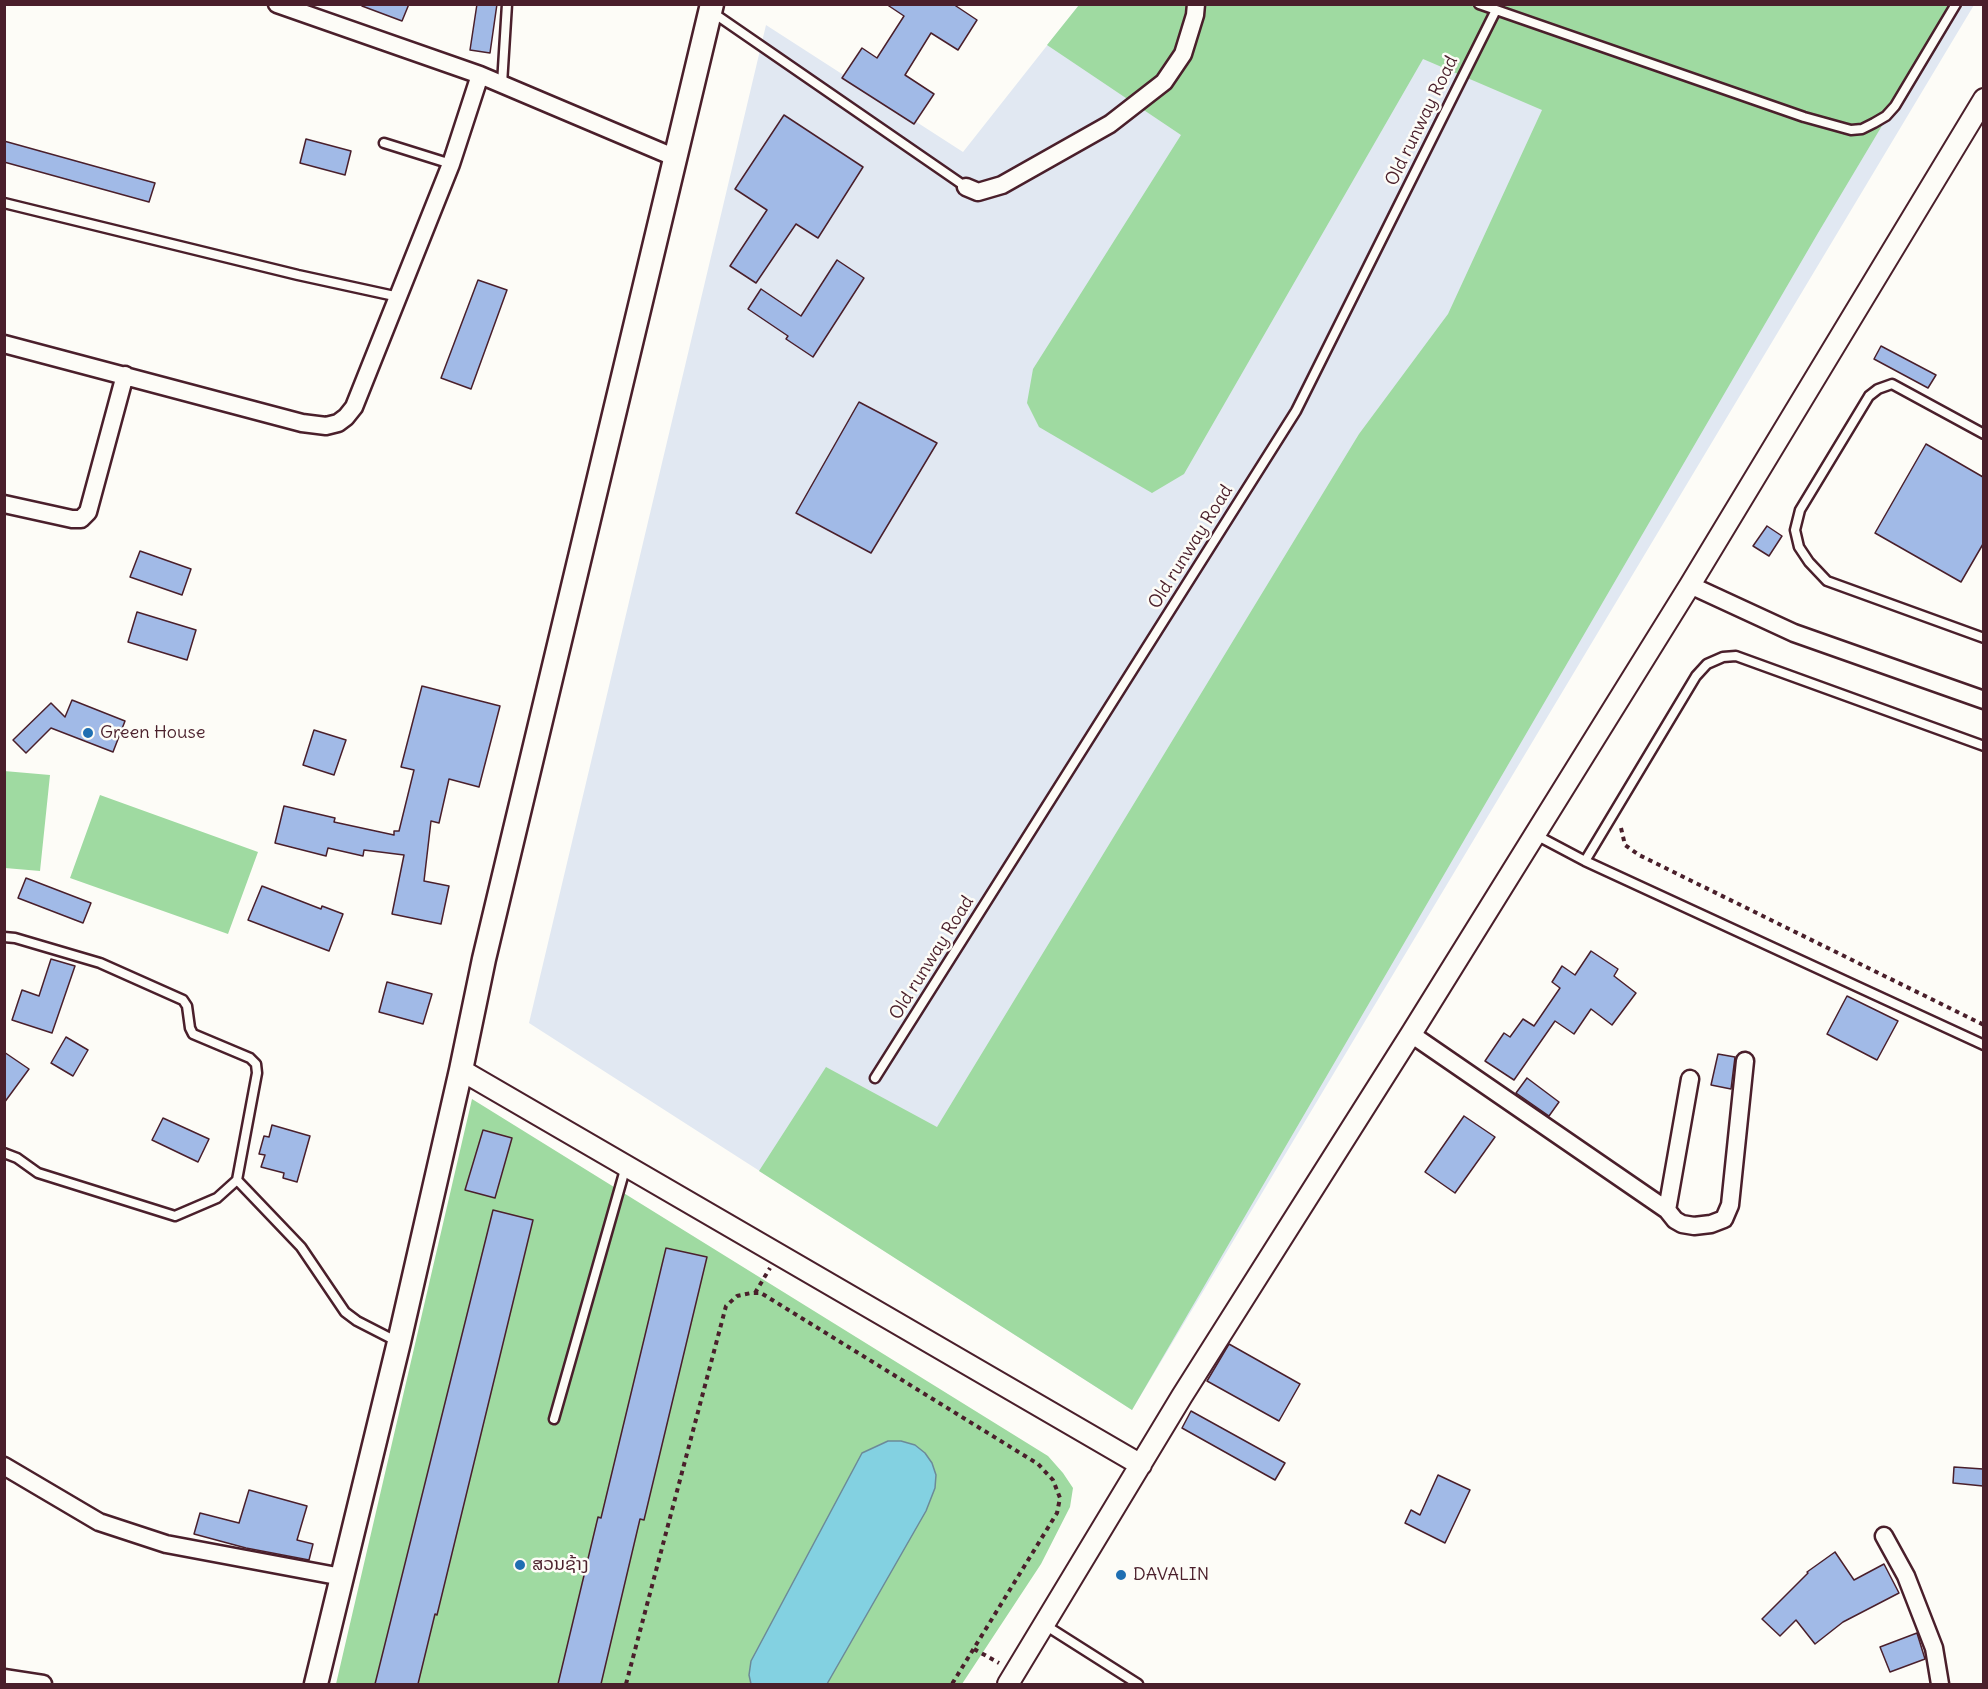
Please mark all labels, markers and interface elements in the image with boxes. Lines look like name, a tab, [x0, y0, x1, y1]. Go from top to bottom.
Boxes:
street label: Old runway Road	[1381, 52, 1463, 190]
street label: Old runway Road	[1144, 481, 1238, 613]
place label: Green House	[100, 722, 205, 744]
marker: Green House	[81, 726, 95, 740]
street label: Old runway Road	[885, 892, 979, 1024]
place label: ສວນຊ້າງ	[532, 1554, 589, 1576]
marker: ສວນຊ້າງ	[513, 1558, 527, 1572]
place label: DAVALIN	[1133, 1564, 1209, 1586]
marker: DAVALIN	[1114, 1568, 1128, 1582]

